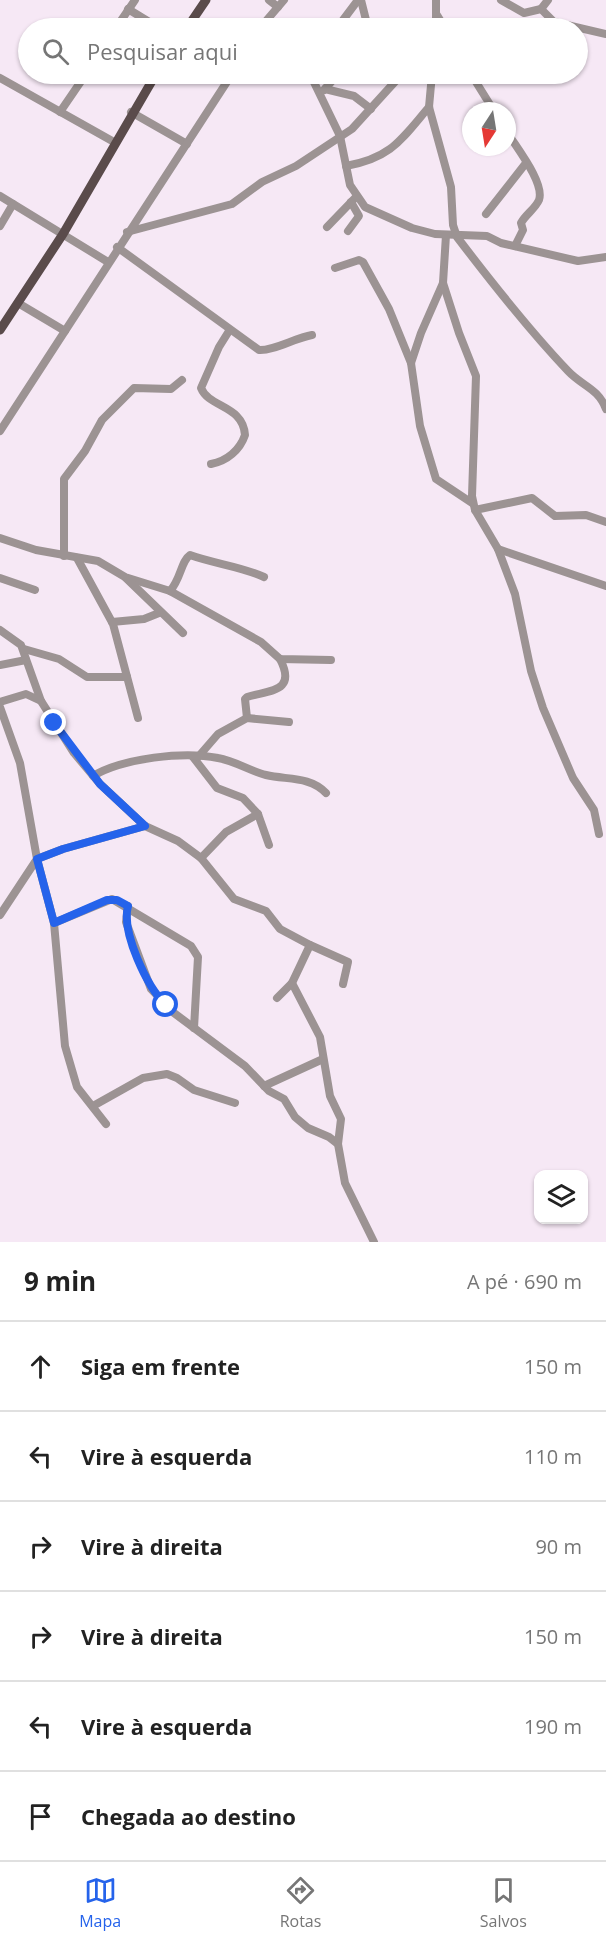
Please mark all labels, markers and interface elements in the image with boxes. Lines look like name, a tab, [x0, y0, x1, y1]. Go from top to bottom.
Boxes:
search box	[18, 18, 588, 84]
icon: search	[39, 35, 72, 68]
text: Pesquisar aqui	[87, 36, 238, 66]
north arrow	[462, 102, 516, 156]
route end	[40, 709, 66, 735]
route start	[152, 991, 178, 1017]
map controls	[534, 1170, 588, 1224]
button: layers	[534, 1170, 588, 1224]
text: 9 min	[24, 1263, 96, 1299]
text: A pé · 690 m	[467, 1268, 582, 1295]
icon: ahead	[24, 1350, 57, 1383]
text: Siga em frente	[81, 1351, 240, 1381]
text: 150 m	[524, 1353, 582, 1380]
icon: left	[24, 1440, 57, 1473]
text: Vire à esquerda	[81, 1441, 252, 1471]
text: 110 m	[524, 1443, 582, 1470]
icon: right	[24, 1530, 57, 1563]
text: Vire à direita	[81, 1531, 223, 1561]
text: 90 m	[535, 1533, 582, 1560]
icon: right	[24, 1620, 57, 1653]
text: Vire à direita	[81, 1621, 223, 1651]
text: 150 m	[524, 1623, 582, 1650]
icon: left	[24, 1710, 57, 1743]
text: Vire à esquerda	[81, 1711, 252, 1741]
text: 190 m	[524, 1713, 582, 1740]
icon: arrive	[24, 1800, 57, 1833]
text: Chegada ao destino	[81, 1801, 296, 1831]
tab: Mapa	[79, 1874, 121, 1932]
tab: Rotas	[280, 1874, 321, 1932]
tab: Salvos	[480, 1874, 527, 1932]

